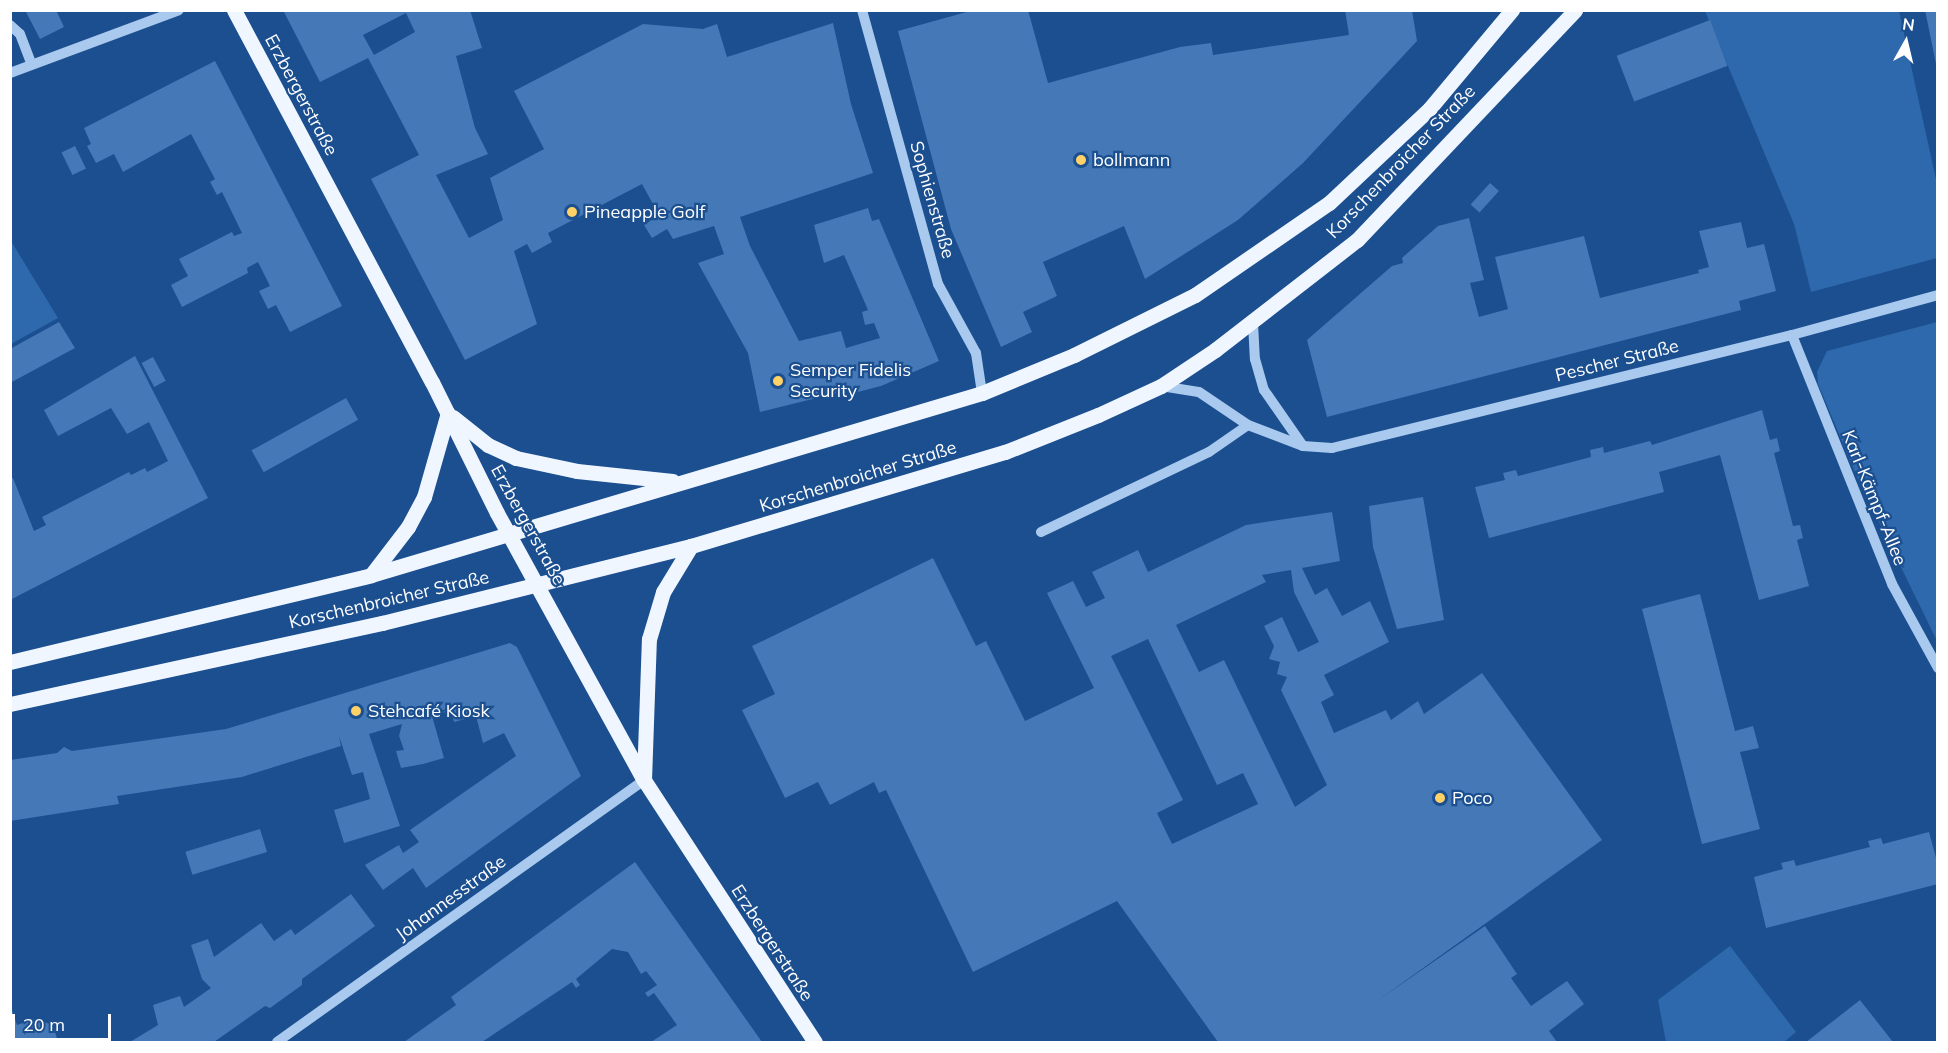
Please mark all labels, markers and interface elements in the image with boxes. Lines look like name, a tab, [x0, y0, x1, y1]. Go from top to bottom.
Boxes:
north arrow	[1876, 12, 1936, 72]
text: N	[1901, 13, 1916, 35]
street label: Erzbergerstraße	[260, 31, 342, 159]
street label: Korschenbroicher Straße	[1322, 81, 1480, 243]
street label: Sophienstraße	[905, 139, 959, 261]
place label: bollmann	[1093, 149, 1170, 171]
marker: bollmann	[1074, 153, 1088, 167]
place label: Pineapple Golf	[584, 201, 705, 223]
marker: Pineapple Golf	[565, 205, 579, 219]
street label: Pescher Straße	[1553, 335, 1681, 387]
place label: Semper Fidelis Security	[790, 360, 911, 403]
marker: Semper Fidelis Security	[771, 374, 785, 388]
street label: Karl-Kämpf-Allee	[1837, 427, 1911, 569]
street label: Korschenbroicher Straße	[757, 437, 959, 517]
street label: Erzbergerstraße	[486, 461, 570, 589]
street label: Korschenbroicher Straße	[287, 566, 491, 634]
place label: Stehcafé Kiosk	[368, 700, 490, 722]
marker: Stehcafé Kiosk	[349, 704, 363, 718]
place label: Poco	[1452, 787, 1493, 809]
marker: Poco	[1433, 791, 1447, 805]
street label: Johannesstraße	[392, 851, 510, 945]
street label: Erzbergerstraße	[726, 881, 818, 1005]
scale bar	[15, 1002, 114, 1040]
text: 20 m	[23, 1013, 65, 1036]

